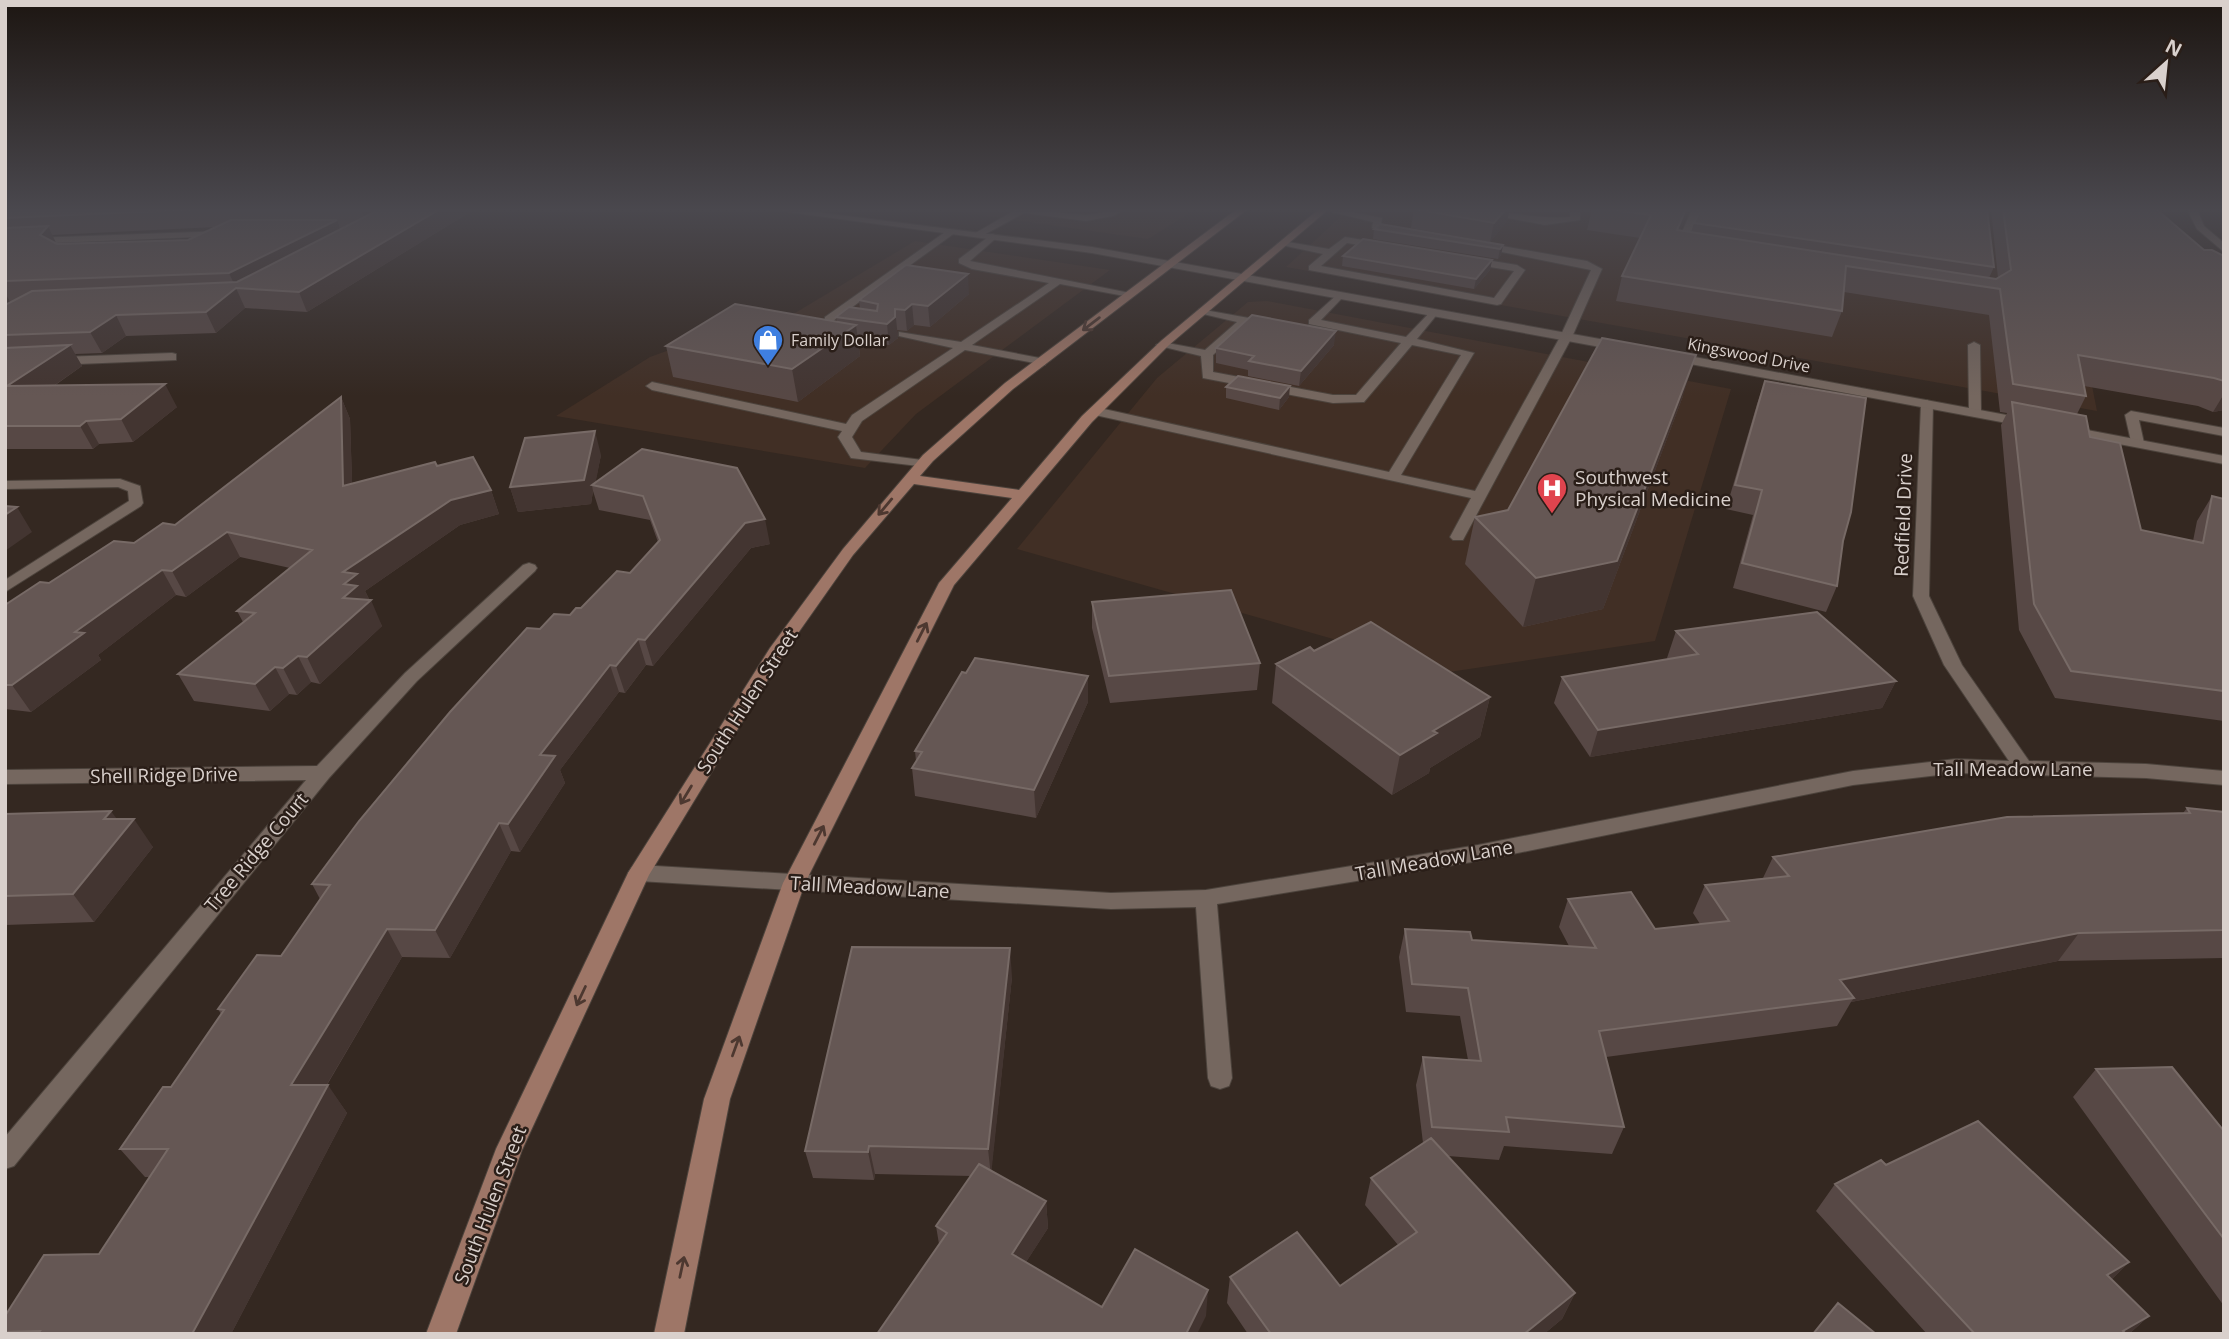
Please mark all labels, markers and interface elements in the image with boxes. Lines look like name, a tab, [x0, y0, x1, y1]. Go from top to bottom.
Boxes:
north arrow	[2131, 28, 2201, 98]
text: N	[2161, 33, 2187, 63]
one-way arrow	[1082, 317, 1101, 331]
shop icon: Family Dollar	[751, 323, 785, 367]
place label: Family Dollar	[791, 329, 888, 351]
street label: Kingswood Drive	[1686, 332, 1812, 378]
street label: Redfield Drive	[1888, 453, 1918, 577]
place label: Southwest Physical Medicine	[1575, 464, 1731, 512]
hospital icon: Southwest Physical Medicine	[1535, 471, 1569, 515]
one-way arrow	[877, 498, 893, 516]
one-way arrow	[916, 622, 929, 643]
street label: South Hulen Street	[690, 623, 804, 778]
street label: Tall Meadow Lane	[1933, 756, 2093, 782]
street label: Shell Ridge Drive	[90, 761, 238, 789]
one-way arrow	[679, 784, 693, 804]
street label: Tree Ridge Court	[198, 787, 314, 917]
one-way arrow	[812, 825, 826, 846]
street label: Tall Meadow Lane	[1353, 833, 1515, 887]
street label: Tall Meadow Lane	[790, 870, 950, 904]
one-way arrow	[574, 985, 587, 1006]
one-way arrow	[731, 1036, 743, 1058]
street label: South Hulen Street	[448, 1122, 532, 1288]
one-way arrow	[676, 1256, 690, 1279]

